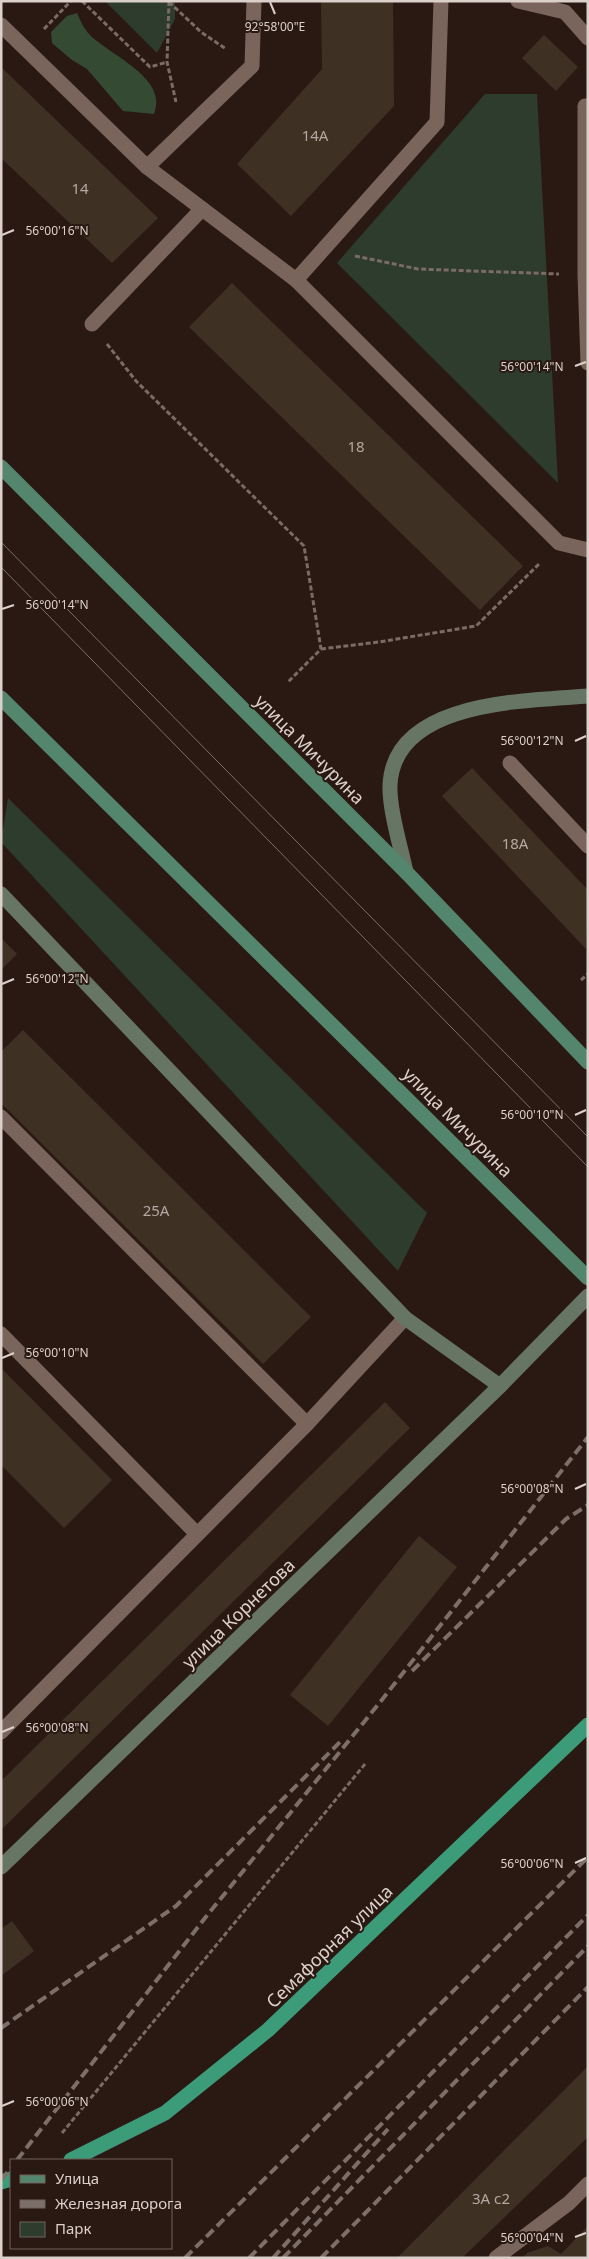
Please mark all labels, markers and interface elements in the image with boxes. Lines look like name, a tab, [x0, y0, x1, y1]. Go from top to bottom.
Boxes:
text: 92°58'00"E	[245, 18, 305, 35]
house number: 14А	[302, 125, 329, 145]
house number: 14	[71, 178, 89, 198]
text: 56°00'16"N	[25, 222, 89, 239]
text: 56°00'14"N	[500, 358, 564, 375]
house number: 18	[347, 436, 365, 456]
text: 56°00'14"N	[25, 596, 89, 613]
street label: улица Мичурина	[250, 689, 370, 809]
text: 56°00'12"N	[500, 732, 564, 749]
house number: 18А	[502, 833, 529, 853]
text: 56°00'12"N	[25, 970, 89, 987]
street label: улица Мичурина	[398, 1062, 518, 1182]
text: 56°00'10"N	[500, 1106, 564, 1123]
house number: 25А	[143, 1200, 170, 1220]
text: 56°00'10"N	[25, 1344, 89, 1361]
text: 56°00'08"N	[500, 1480, 564, 1497]
street label: улица Корнетова	[176, 1553, 300, 1673]
text: 56°00'08"N	[25, 1719, 89, 1736]
text: 56°00'06"N	[500, 1855, 564, 1872]
street label: Семафорная улица	[260, 1879, 398, 2013]
text: 56°00'06"N	[25, 2093, 89, 2110]
legend	[10, 2159, 172, 2249]
text: Улица	[55, 2168, 99, 2188]
house number: 3А с2	[472, 2188, 510, 2208]
text: Железная дорога	[55, 2193, 182, 2213]
text: Парк	[55, 2218, 91, 2238]
text: 56°00'04"N	[500, 2229, 564, 2246]

